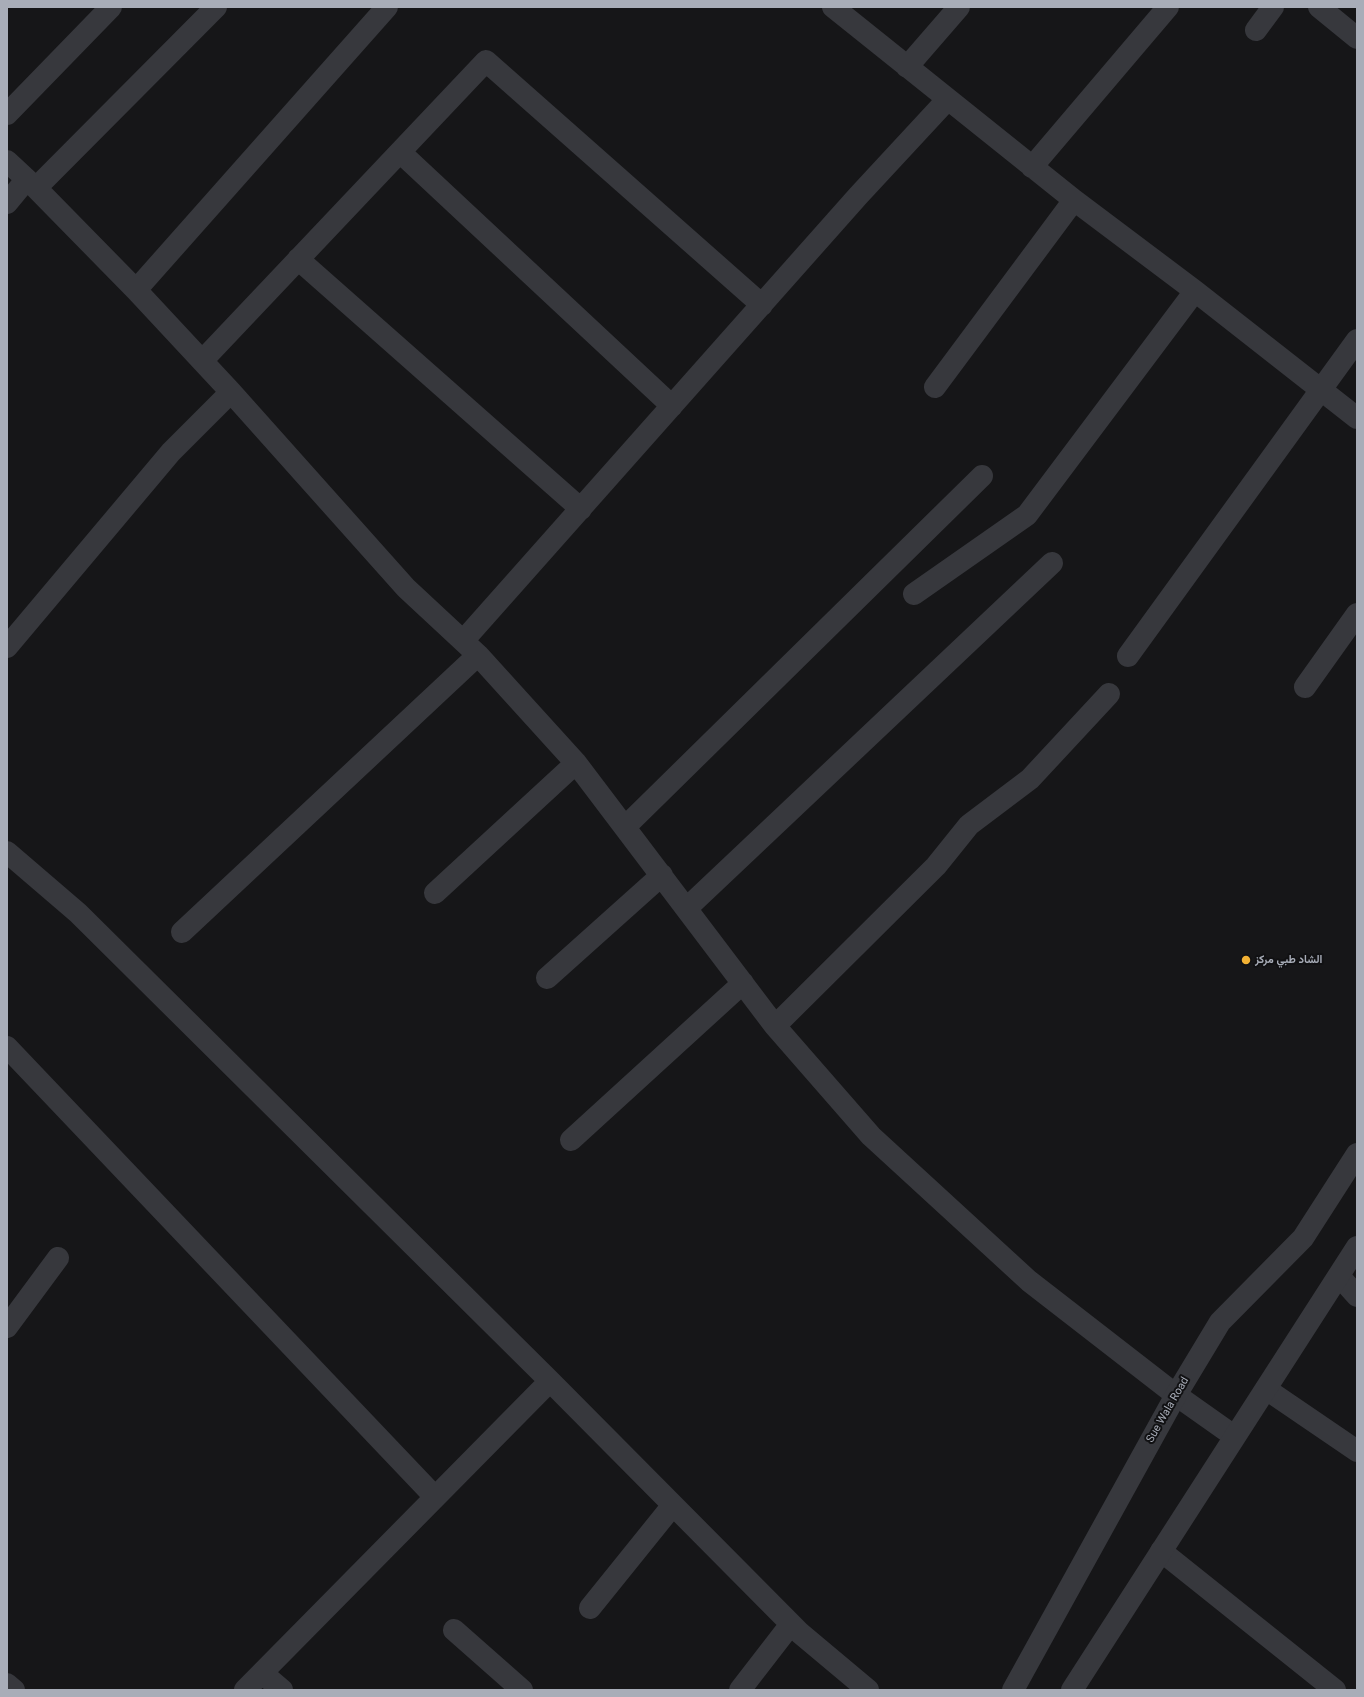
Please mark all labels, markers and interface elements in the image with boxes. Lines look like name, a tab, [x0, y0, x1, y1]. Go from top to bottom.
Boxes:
place label: الشاد طبي مرکز	[1255, 953, 1322, 967]
marker: الشاد طبي مرکز	[1240, 954, 1252, 966]
street label: Sue Wala Road	[1144, 1375, 1192, 1445]

